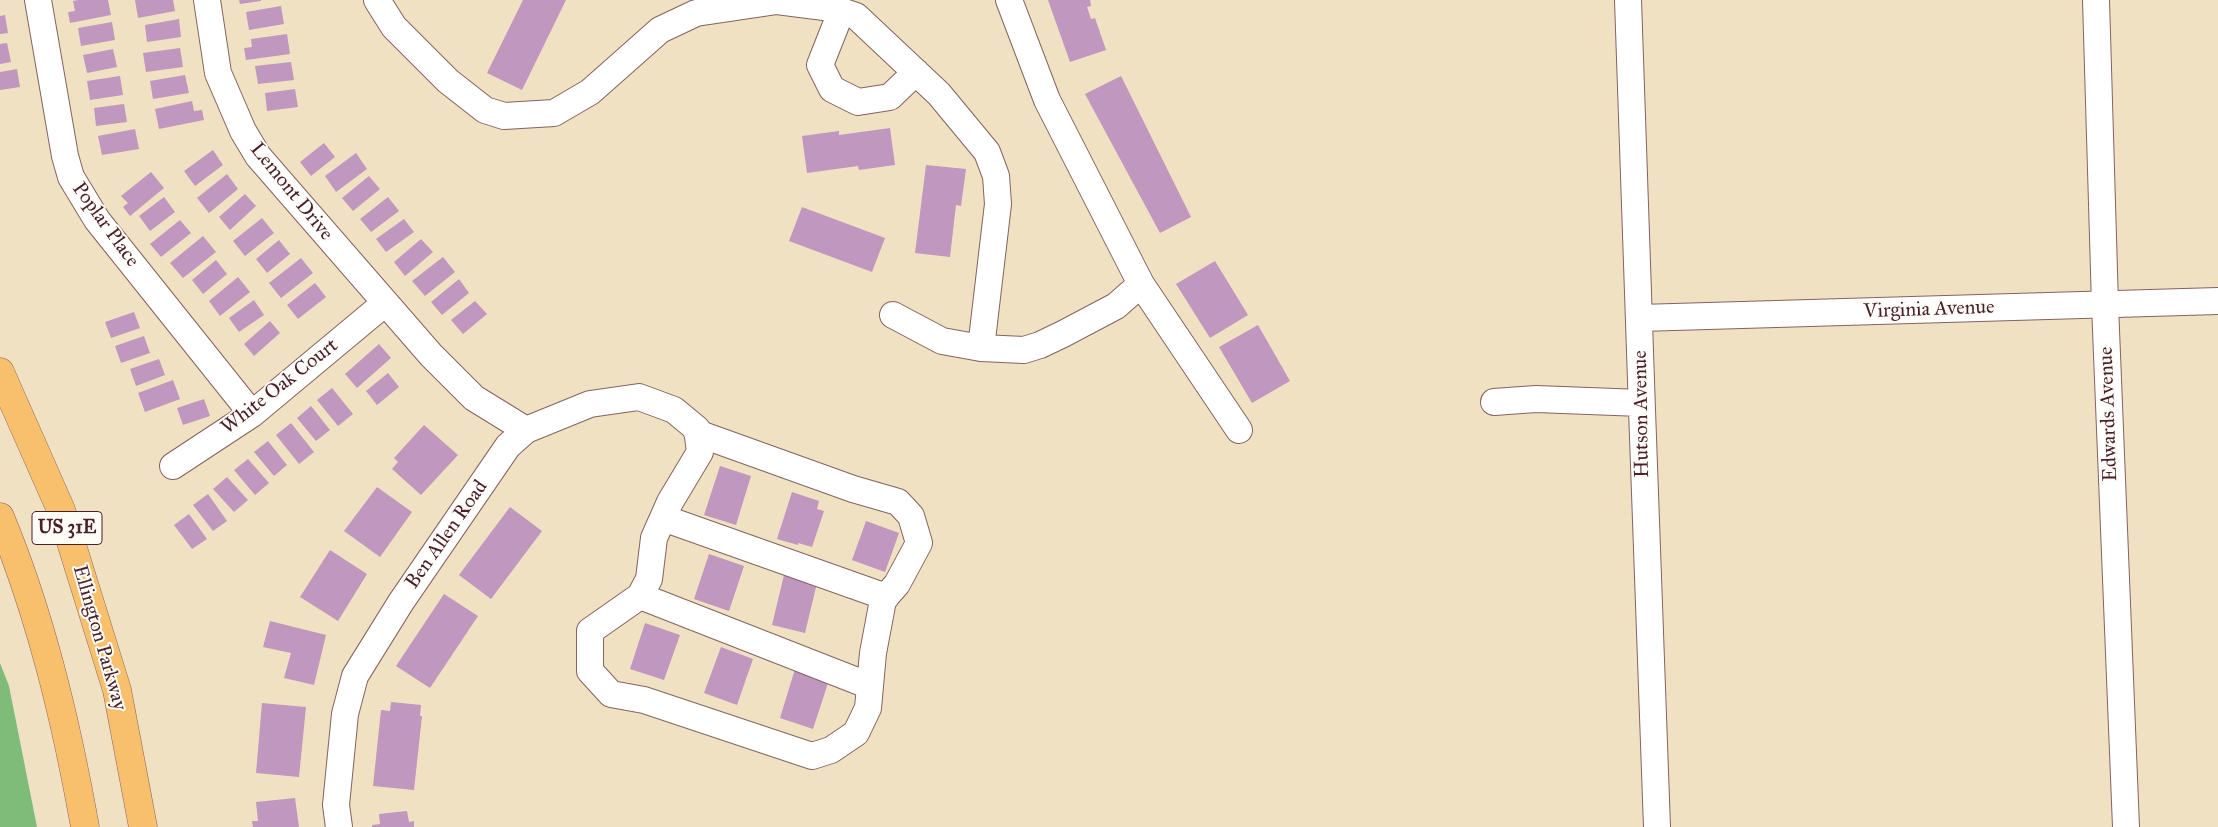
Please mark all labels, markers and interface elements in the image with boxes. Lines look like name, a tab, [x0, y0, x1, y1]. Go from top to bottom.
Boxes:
street label: Lemont Drive	[244, 138, 338, 246]
street label: Poplar Place	[66, 178, 144, 272]
street label: Virginia Avenue	[1863, 296, 1995, 324]
street label: White Oak Court	[217, 334, 343, 440]
street label: Edwards Avenue	[2095, 346, 2123, 482]
street label: Hutson Avenue	[1629, 350, 1655, 478]
street label: Ben Allen Road	[401, 476, 493, 594]
road number: US 31E	[32, 512, 102, 544]
street label: Ellington Parkway	[67, 563, 131, 713]

